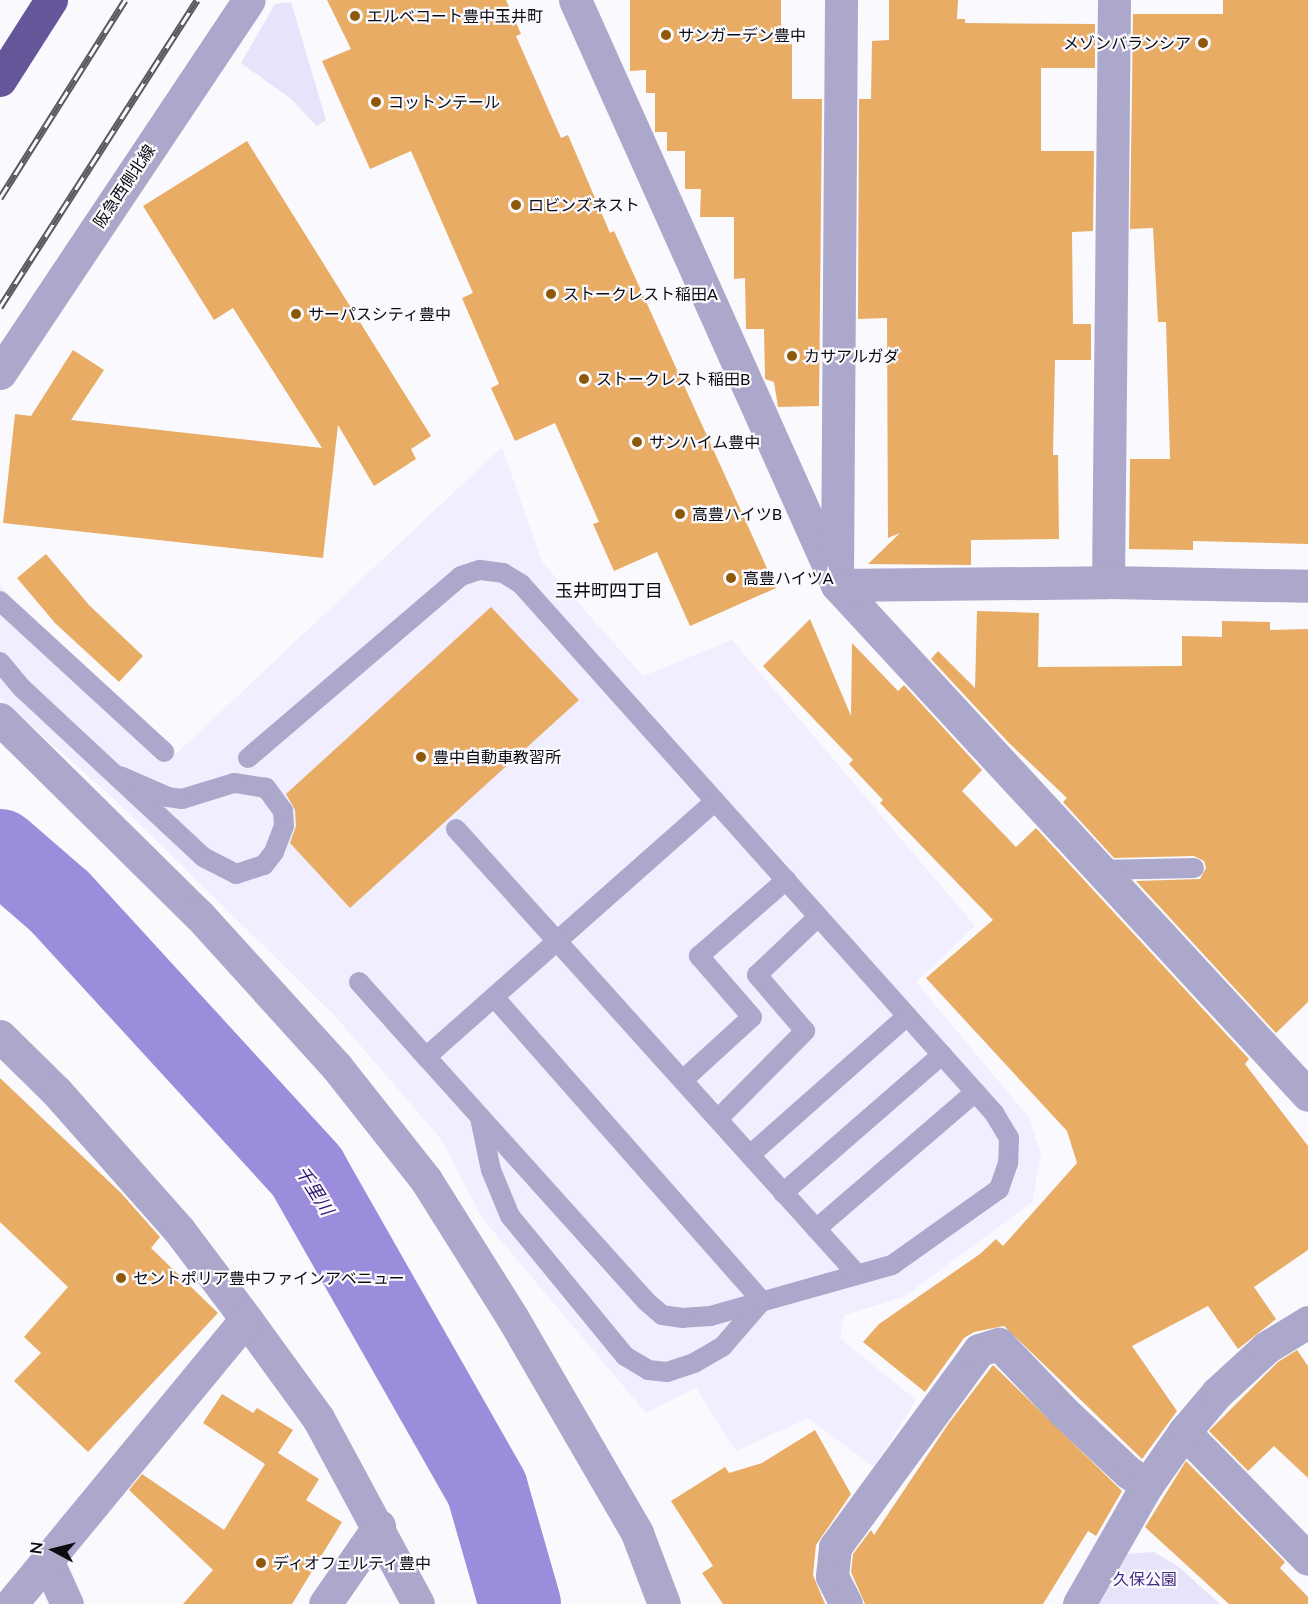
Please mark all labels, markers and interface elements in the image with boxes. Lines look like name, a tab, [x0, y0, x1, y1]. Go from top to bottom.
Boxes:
place label: エルベコート豊中玉井町	[367, 6, 543, 26]
marker: エルベコート豊中玉井町	[348, 9, 362, 23]
place label: サンガーデン豊中	[678, 25, 806, 45]
marker: サンガーデン豊中	[659, 28, 673, 42]
place label: メゾンバランシア	[1063, 33, 1191, 53]
marker: メゾンバランシア	[1196, 36, 1210, 50]
place label: コットンテール	[388, 92, 500, 112]
marker: コットンテール	[369, 95, 383, 109]
street label: 阪急西側北線	[89, 141, 159, 231]
place label: ロビンズネスト	[528, 195, 640, 215]
marker: ロビンズネスト	[509, 198, 523, 212]
place label: ストークレスト稲田A	[563, 284, 718, 304]
marker: ストークレスト稲田A	[544, 287, 558, 301]
place label: サーパスシティ豊中	[308, 304, 452, 324]
marker: サーパスシティ豊中	[289, 307, 303, 321]
place label: カサアルガダ	[804, 346, 900, 366]
marker: カサアルガダ	[785, 349, 799, 363]
place label: ストークレスト稲田B	[596, 369, 750, 389]
marker: ストークレスト稲田B	[577, 372, 591, 386]
place label: サンハイム豊中	[649, 432, 761, 452]
marker: サンハイム豊中	[630, 435, 644, 449]
place label: 高豊ハイツB	[692, 504, 782, 524]
marker: 高豊ハイツB	[673, 507, 687, 521]
place label: 高豊ハイツA	[743, 568, 834, 588]
marker: 高豊ハイツA	[724, 571, 738, 585]
district label: 玉井町四丁目	[555, 579, 663, 601]
place label: 豊中自動車教習所	[433, 747, 561, 767]
marker: 豊中自動車教習所	[414, 750, 428, 764]
water label: 千里川	[292, 1161, 338, 1219]
place label: セントポリア豊中ファインアベニュー	[133, 1268, 405, 1288]
marker: セントポリア豊中ファインアベニュー	[114, 1271, 128, 1285]
north arrow	[24, 1520, 84, 1580]
text: N	[25, 1540, 46, 1555]
place label: ディオフェルティ豊中	[273, 1553, 433, 1573]
marker: ディオフェルティ豊中	[254, 1556, 268, 1570]
park label: 久保公園	[1113, 1569, 1177, 1589]

